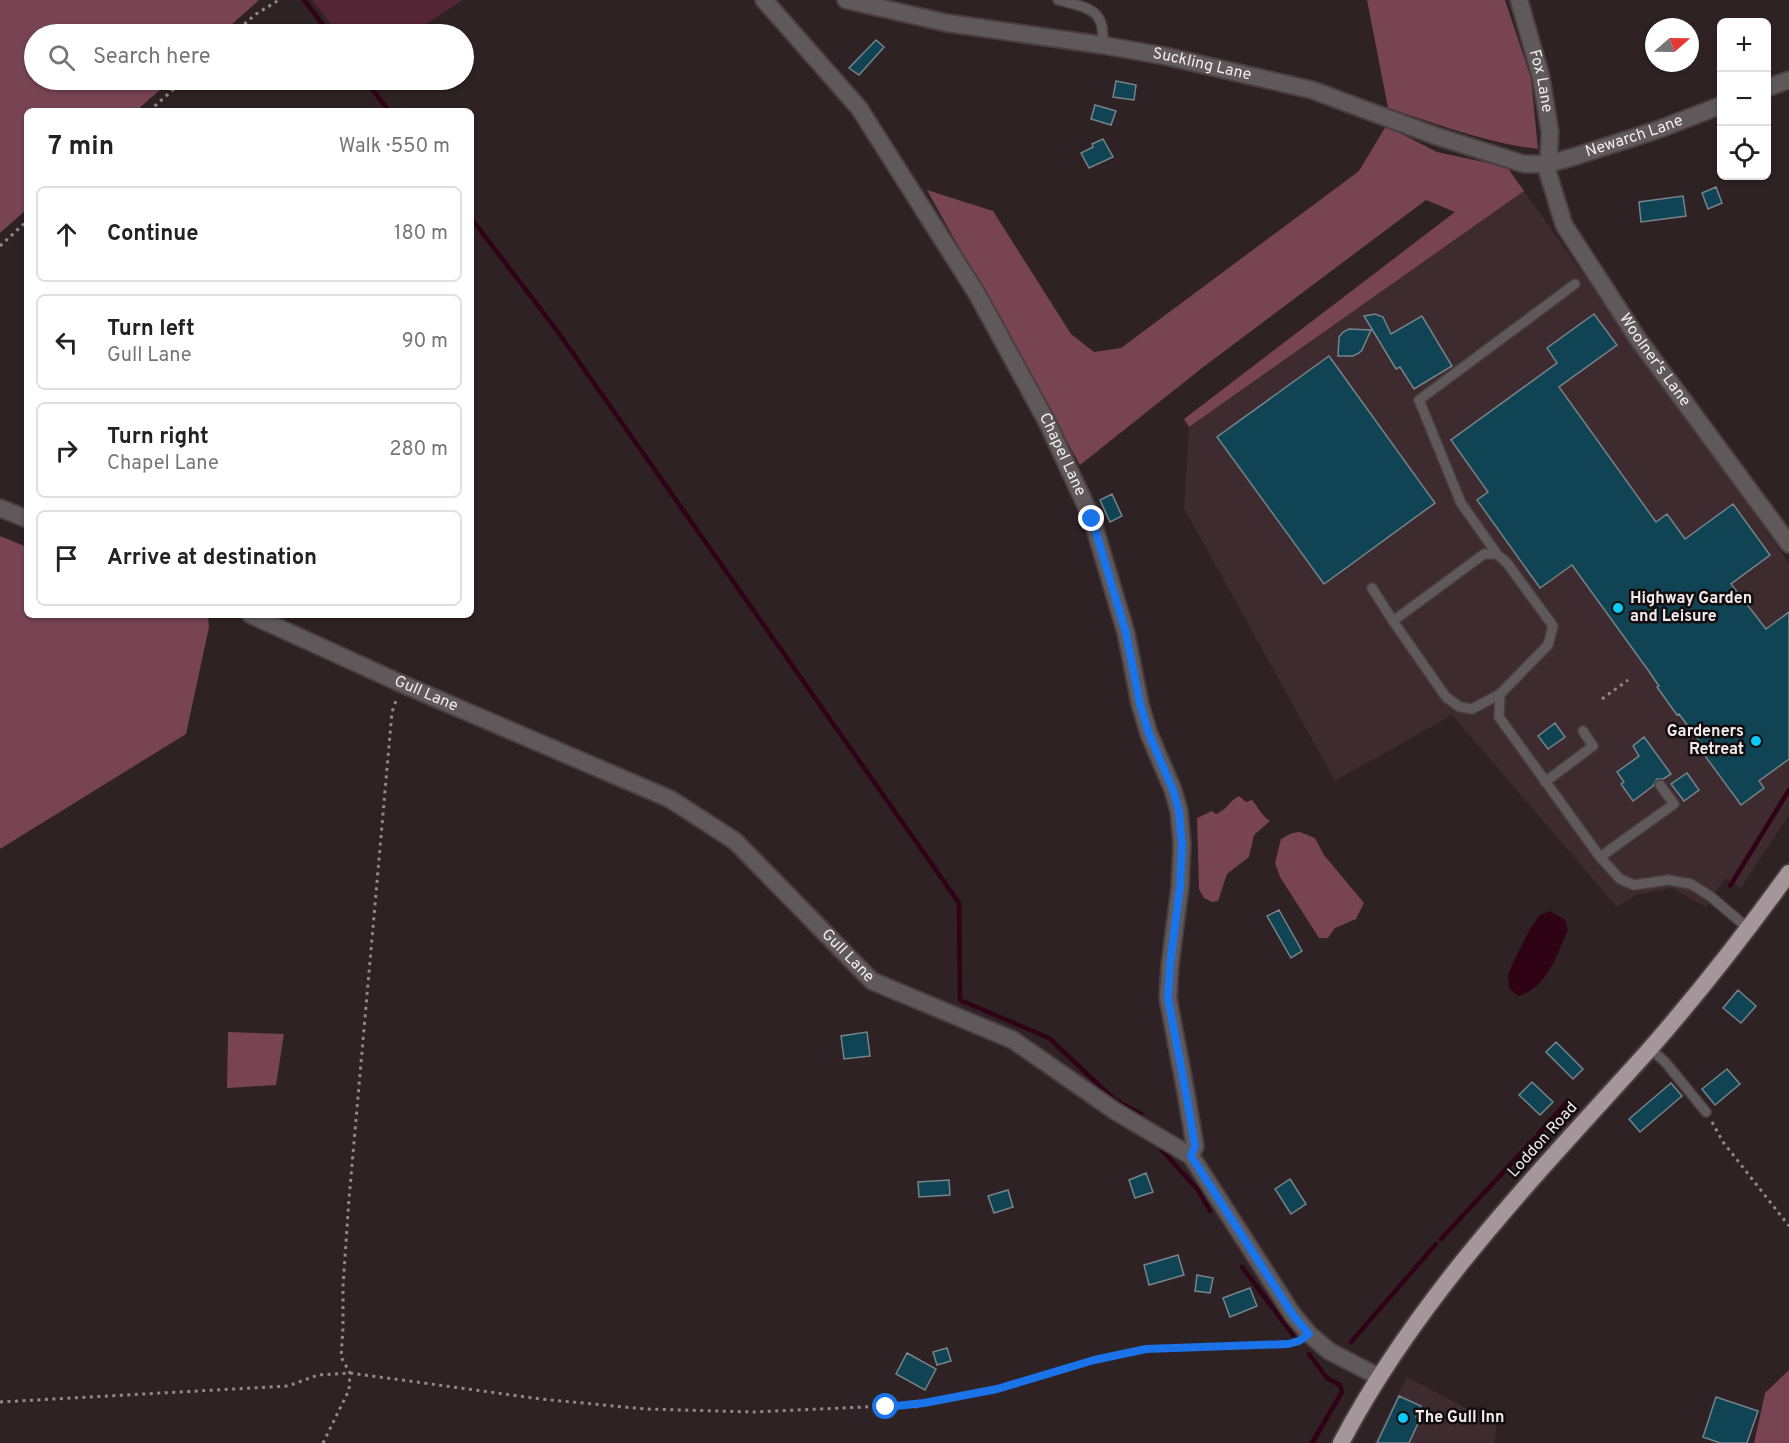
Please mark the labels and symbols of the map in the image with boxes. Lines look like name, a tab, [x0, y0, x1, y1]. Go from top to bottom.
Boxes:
north arrow	[1645, 18, 1699, 72]
street label: Suckling Lane	[1151, 44, 1253, 86]
street label: Fox Lane	[1524, 47, 1557, 114]
street label: Newarch Lane	[1583, 111, 1686, 162]
street label: Woolner's Lane	[1614, 310, 1695, 411]
street label: Chapel Lane	[1034, 410, 1090, 499]
route end	[1078, 505, 1104, 531]
place label: Highway Garden and Leisure	[1630, 589, 1752, 627]
marker: Highway Garden and Leisure	[1611, 601, 1625, 615]
street label: Gull Lane	[391, 672, 461, 717]
place label: Gardeners Retreat	[1667, 722, 1744, 760]
marker: Gardeners Retreat	[1749, 734, 1763, 748]
street label: Gull Lane	[817, 925, 878, 987]
street label: Loddon Road	[1504, 1098, 1582, 1182]
route start	[872, 1393, 898, 1419]
place label: The Gull Inn	[1415, 1408, 1505, 1428]
marker: The Gull Inn	[1396, 1411, 1410, 1425]

